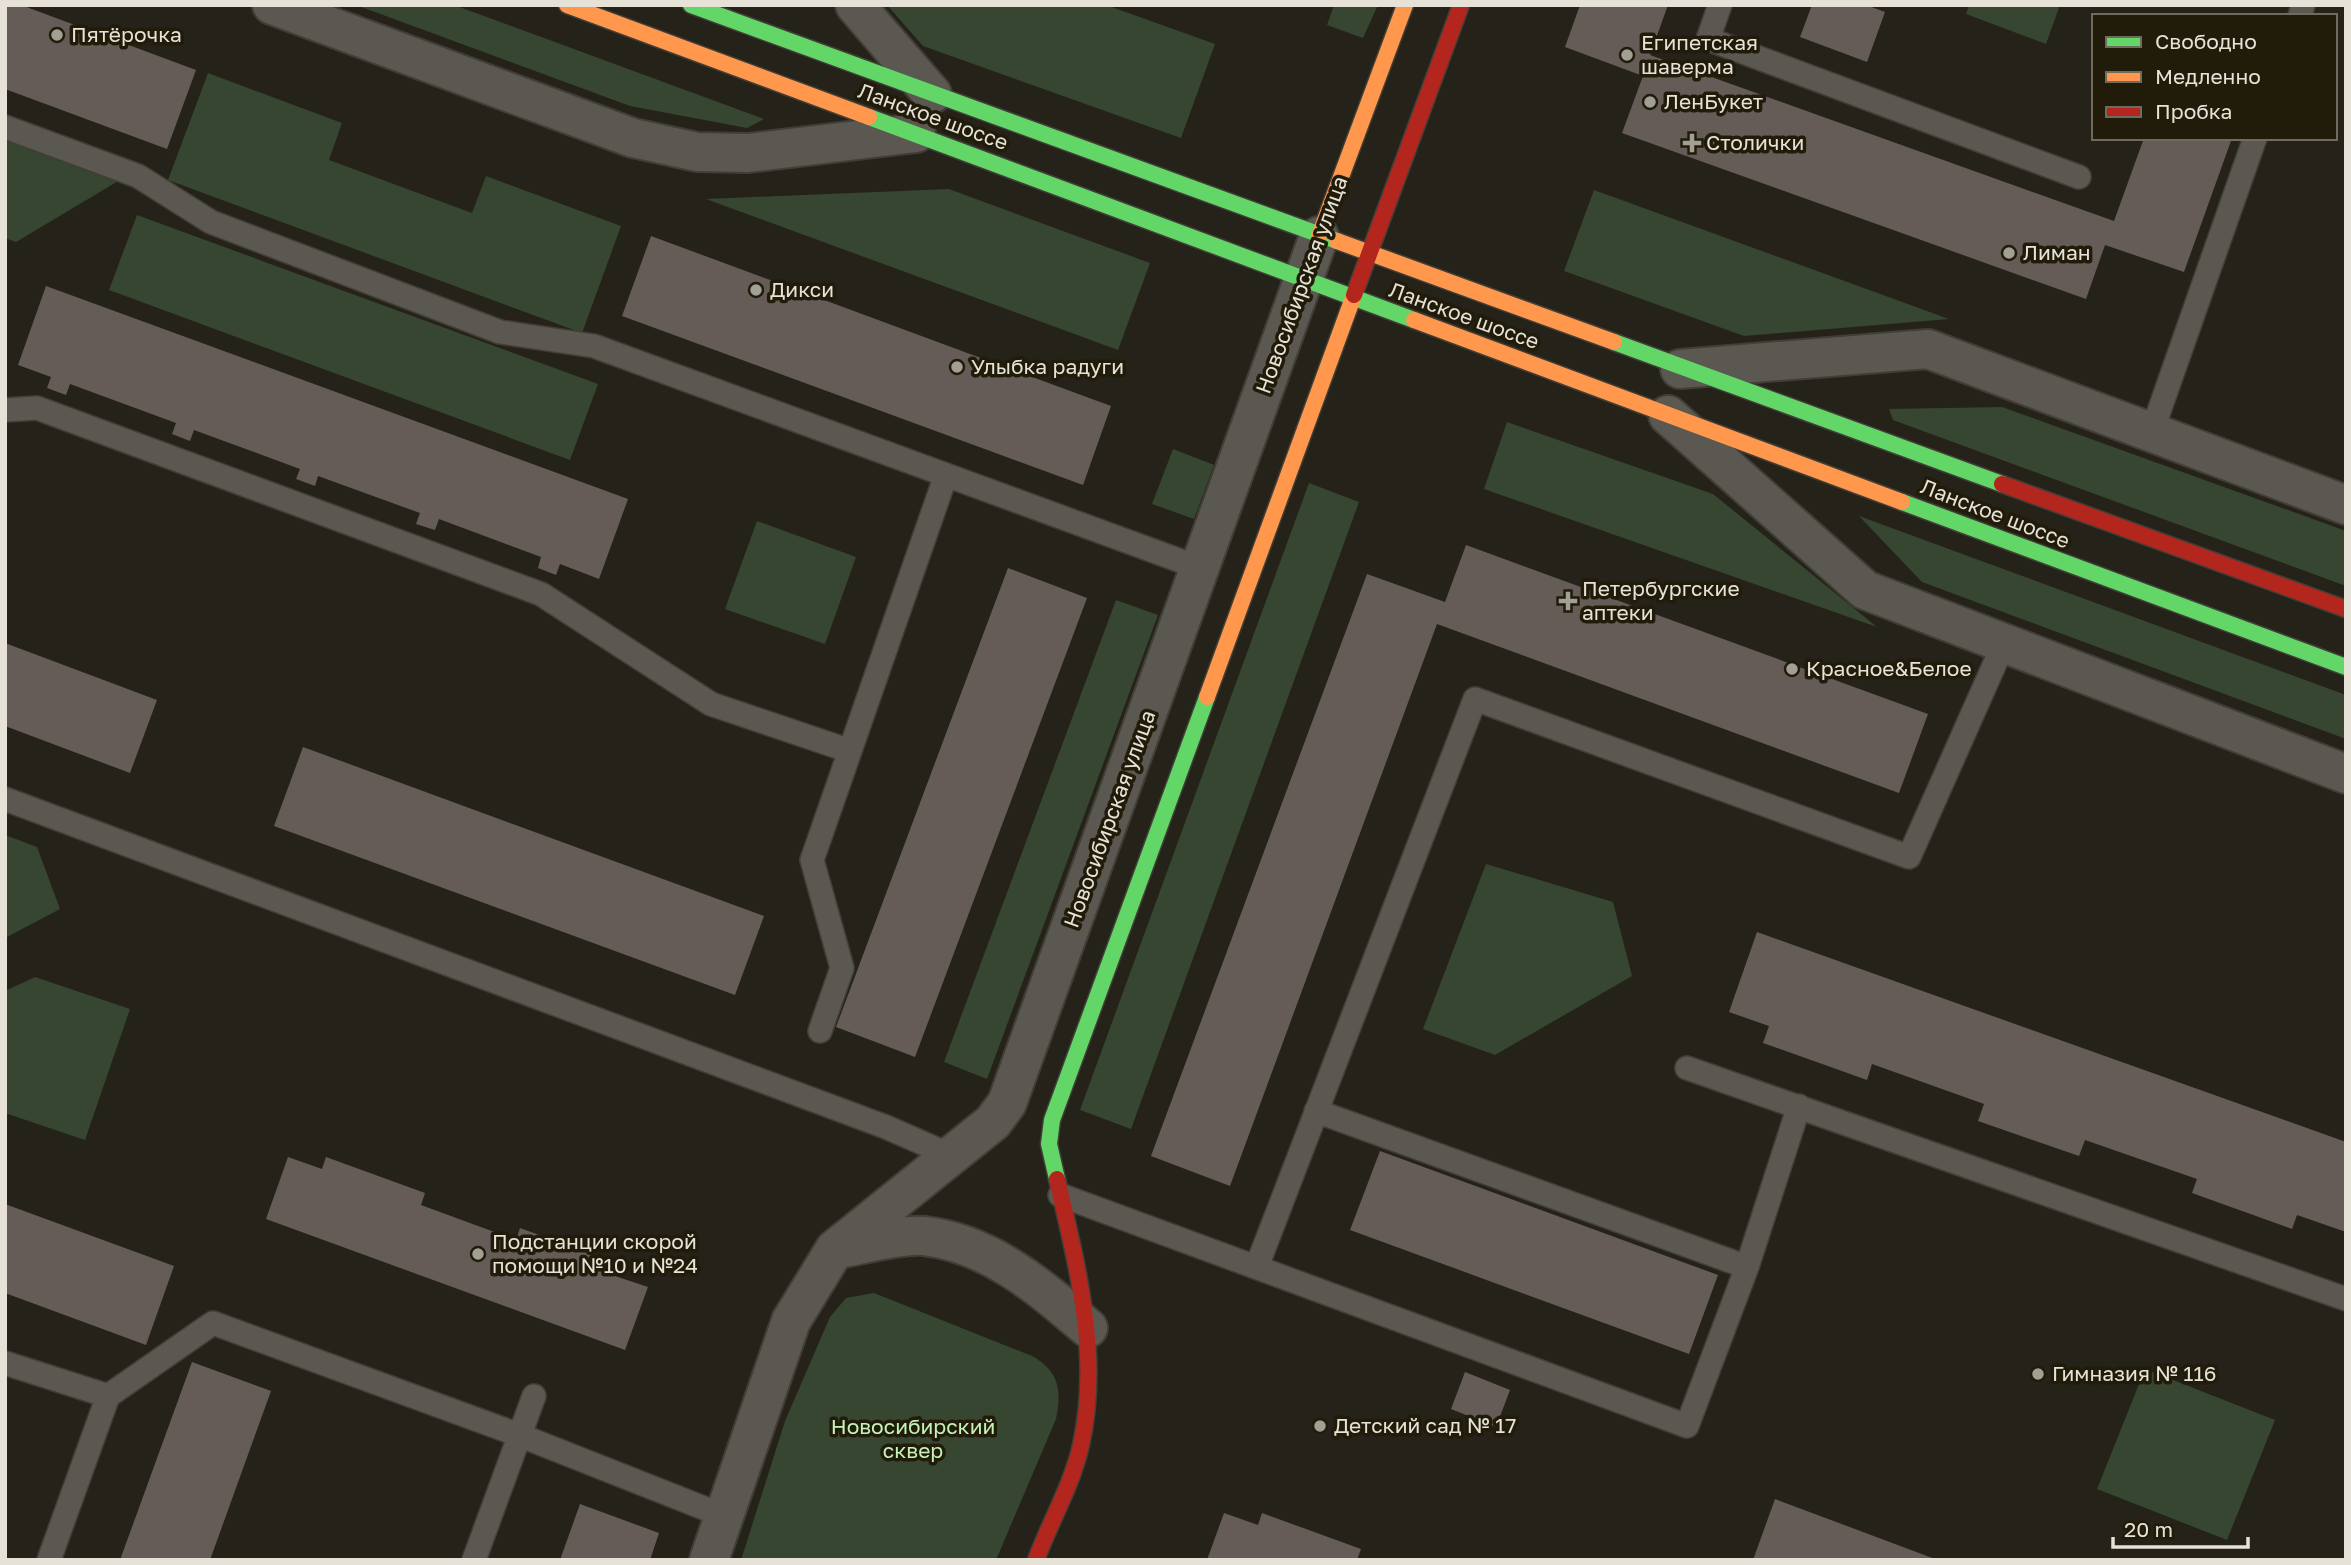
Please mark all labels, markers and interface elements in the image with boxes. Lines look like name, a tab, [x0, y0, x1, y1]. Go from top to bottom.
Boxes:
legend	[2092, 14, 2337, 140]
place label: Пятёрочка	[71, 21, 182, 47]
marker: Пятёрочка	[49, 27, 65, 43]
text: Свободно	[2155, 28, 2257, 54]
place label: Египетская шаверма	[1641, 29, 1758, 79]
marker: Египетская шаверма	[1619, 47, 1635, 63]
text: Медленно	[2155, 63, 2261, 89]
street label: Ланское шоссе	[855, 77, 1012, 155]
place label: ЛенБукет	[1664, 88, 1763, 114]
marker: ЛенБукет	[1642, 94, 1658, 110]
text: Пробка	[2155, 98, 2233, 124]
place label: Столички	[1706, 129, 1804, 155]
marker: Столички	[1684, 135, 1700, 151]
street label: Новосибирская улица	[1250, 172, 1353, 397]
place label: Лиман	[2023, 239, 2091, 265]
marker: Лиман	[2001, 245, 2017, 261]
place label: Дикси	[770, 276, 834, 302]
street label: Ланское шоссе	[1386, 276, 1543, 354]
marker: Дикси	[748, 282, 764, 298]
place label: Улыбка радуги	[971, 353, 1124, 379]
marker: Улыбка радуги	[949, 359, 965, 375]
street label: Ланское шоссе	[1917, 473, 2074, 553]
place label: Петербургские аптеки	[1582, 575, 1740, 625]
marker: Петербургские аптеки	[1560, 593, 1576, 609]
place label: Красное&Белое	[1806, 655, 1972, 681]
marker: Красное&Белое	[1784, 661, 1800, 677]
street label: Новосибирская улица	[1058, 706, 1161, 931]
place label: Подстанции скорой помощи №10 и №24	[492, 1228, 698, 1278]
marker: Подстанции скорой помощи №10 и №24	[470, 1246, 486, 1262]
place label: Гимназия № 116	[2052, 1360, 2216, 1386]
marker: Гимназия № 116	[2030, 1366, 2046, 1382]
place label: Детский сад № 17	[1334, 1412, 1516, 1438]
park label: Новосибирский сквер	[831, 1413, 995, 1463]
marker: Детский сад № 17	[1312, 1418, 1328, 1434]
scale bar	[2113, 1506, 2248, 1550]
text: 20 m	[2124, 1516, 2173, 1542]

